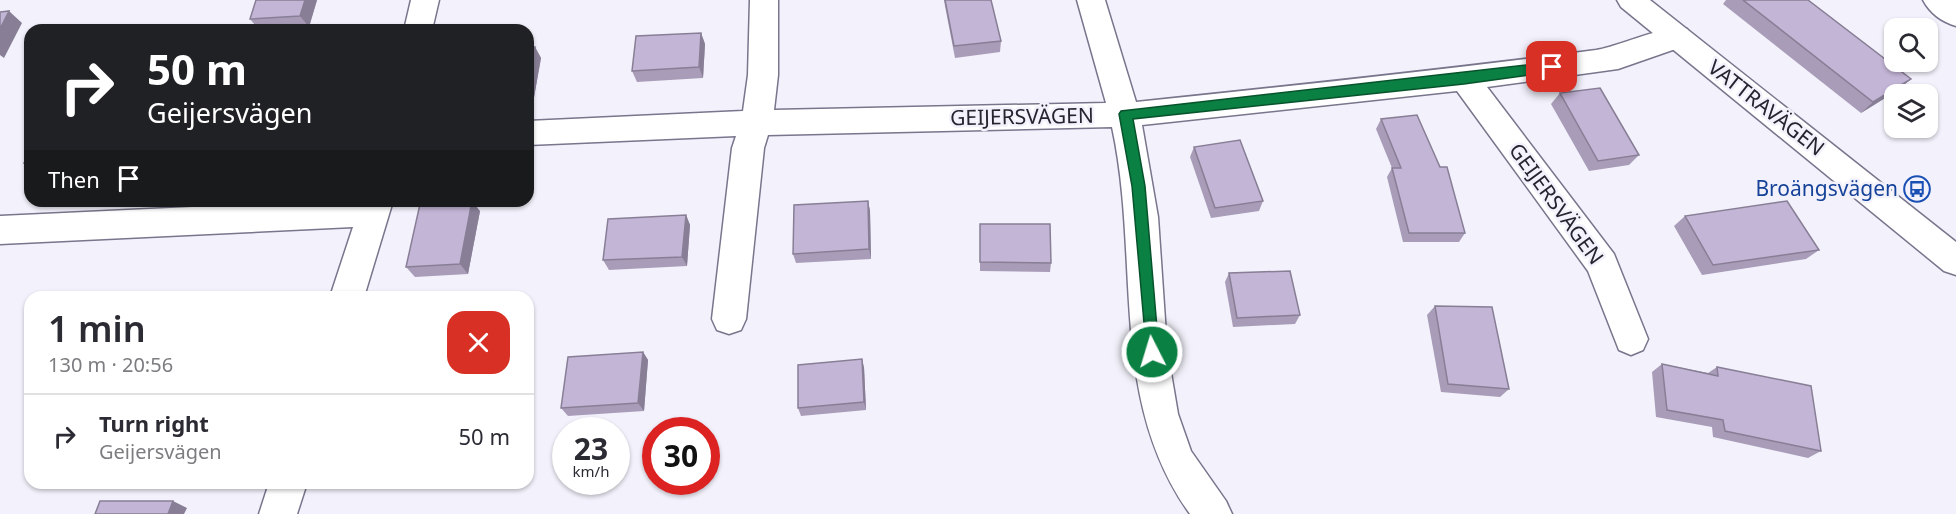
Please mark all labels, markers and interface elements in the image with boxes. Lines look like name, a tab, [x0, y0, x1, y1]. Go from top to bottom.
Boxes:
map controls	[1884, 18, 1938, 138]
button: search	[1884, 18, 1938, 72]
text: 50 m	[147, 40, 247, 97]
pin	[1526, 41, 1577, 92]
icon: right	[48, 48, 126, 126]
icon: arrive	[1535, 50, 1568, 83]
street label: VATTRAVÄGEN	[1703, 53, 1831, 162]
button: layers	[1884, 84, 1938, 138]
text: Geijersvägen	[147, 94, 313, 131]
street label: GEIJERSVÄGEN	[950, 101, 1094, 131]
street label: GEIJERSVÄGEN	[1503, 137, 1610, 270]
icon: arrive	[112, 162, 145, 195]
text: Then	[48, 164, 100, 194]
place label: Broängsvägen	[1755, 174, 1898, 202]
bus stop icon: Broängsvägen	[1902, 174, 1932, 204]
text: 1 min	[48, 304, 146, 353]
button: close	[447, 311, 510, 374]
position arrow	[1120, 320, 1184, 384]
text: 130 m · 20:56	[48, 351, 173, 378]
text: Turn right	[99, 408, 209, 438]
speed limit sign: 30	[642, 417, 720, 495]
icon: right	[48, 420, 81, 453]
text: 50 m	[459, 421, 510, 451]
text: 23	[574, 428, 608, 469]
text: Geijersvägen	[99, 438, 222, 465]
text: km/h	[573, 461, 609, 481]

